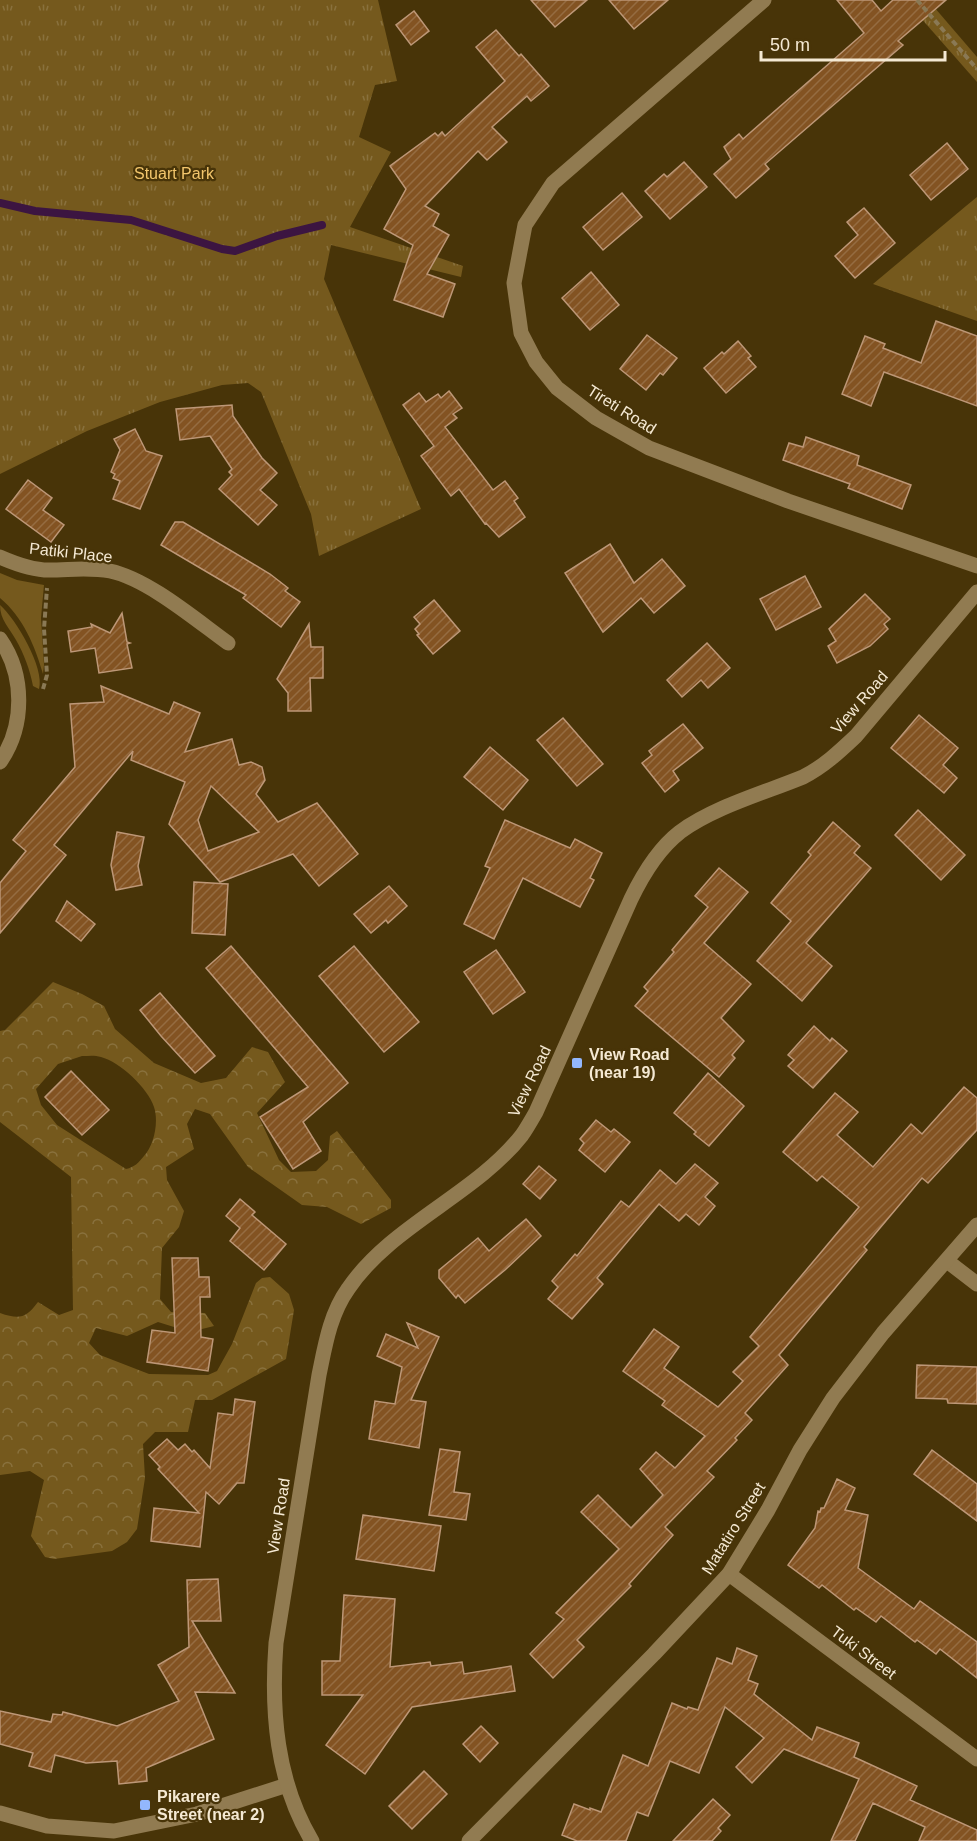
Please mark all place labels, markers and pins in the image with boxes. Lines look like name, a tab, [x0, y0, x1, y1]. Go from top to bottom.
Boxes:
place label: View Road (near 19)	[589, 1046, 670, 1081]
marker: View Road (near 19)	[570, 1056, 584, 1070]
place label: Pikarere Street (near 2)	[157, 1788, 265, 1823]
marker: Pikarere Street (near 2)	[138, 1798, 152, 1812]

